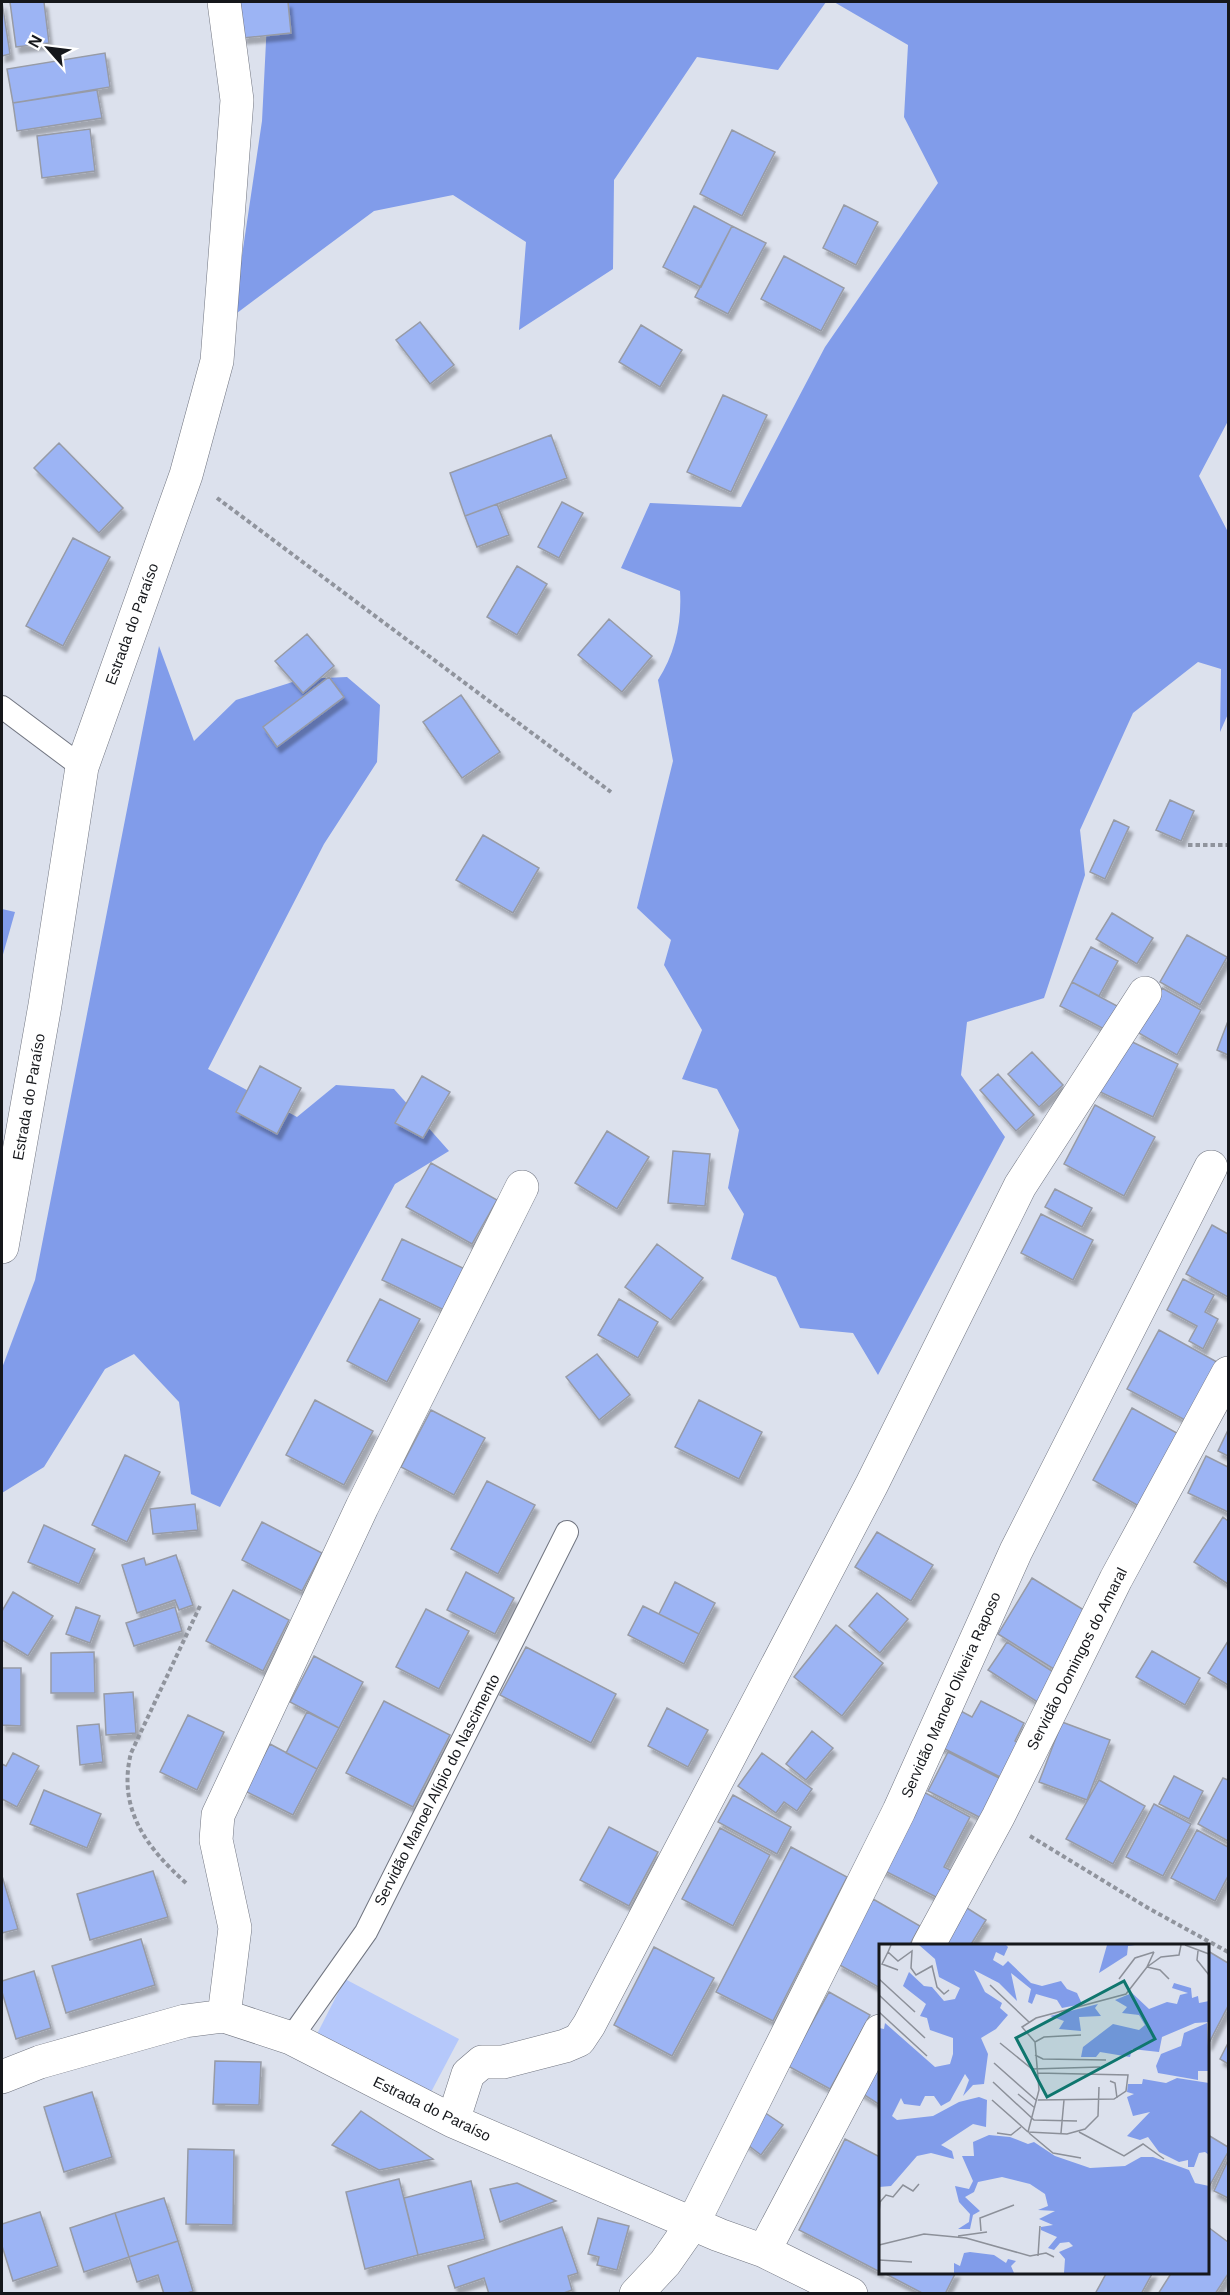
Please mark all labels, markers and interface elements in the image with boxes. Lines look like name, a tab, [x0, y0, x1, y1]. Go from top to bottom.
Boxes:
north arrow	[18, 18, 78, 78]
text: N	[25, 32, 45, 50]
street label: Estrada do Paraíso	[102, 561, 161, 687]
street label: Estrada do Paraíso	[9, 1032, 48, 1162]
street label: Servidão Domingos do Amaral	[1023, 1565, 1130, 1753]
street label: Servidão Manoel Oliveira Raposo	[897, 1589, 1004, 1800]
street label: Servidão Manoel Alípio do Nascimento	[370, 1671, 503, 1908]
inset map	[879, 1944, 1209, 2274]
street label: Estrada do Paraíso	[371, 2073, 494, 2144]

